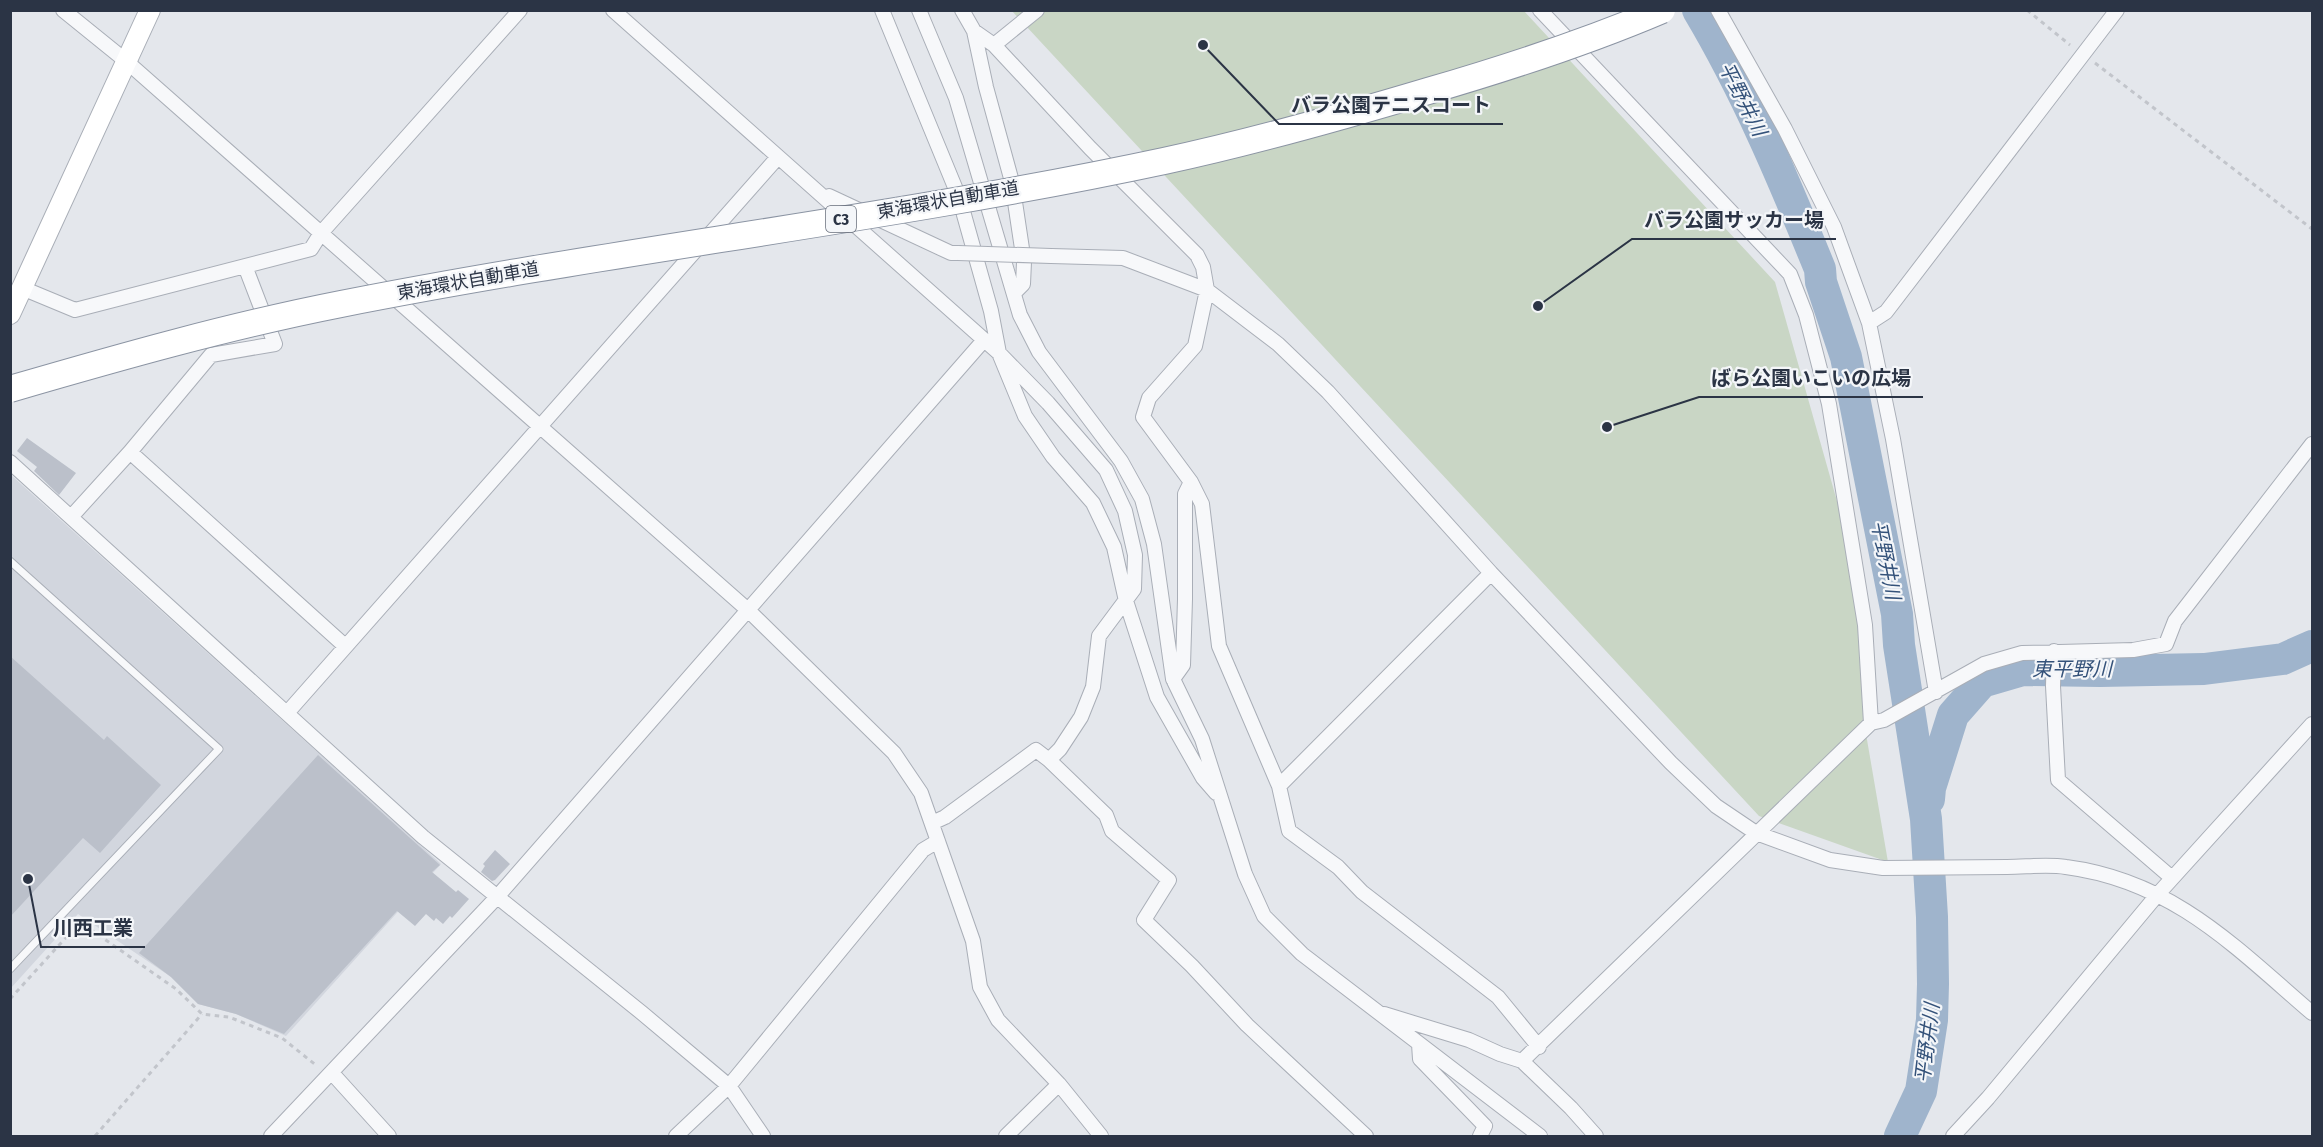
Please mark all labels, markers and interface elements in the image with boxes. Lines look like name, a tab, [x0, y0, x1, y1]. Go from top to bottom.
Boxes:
water label: 平野井川	[1714, 58, 1773, 142]
callout: バラ公園テニスコート	[1279, 86, 1503, 124]
text: バラ公園テニスコート	[1291, 93, 1491, 117]
street label: 東海環状自動車道	[875, 177, 1021, 223]
callout: バラ公園サッカー場	[1632, 201, 1836, 239]
road number: C3	[826, 206, 856, 232]
text: バラ公園サッカー場	[1644, 208, 1824, 232]
street label: 東海環状自動車道	[395, 258, 541, 304]
callout: ばら公園いこいの広場	[1699, 359, 1923, 397]
text: ばら公園いこいの広場	[1711, 366, 1911, 390]
water label: 平野井川	[1867, 518, 1906, 604]
water label: 東平野川	[2032, 657, 2114, 681]
callout: 川西工業	[41, 909, 145, 947]
text: 川西工業	[53, 916, 133, 940]
water label: 平野井川	[1910, 1000, 1944, 1084]

